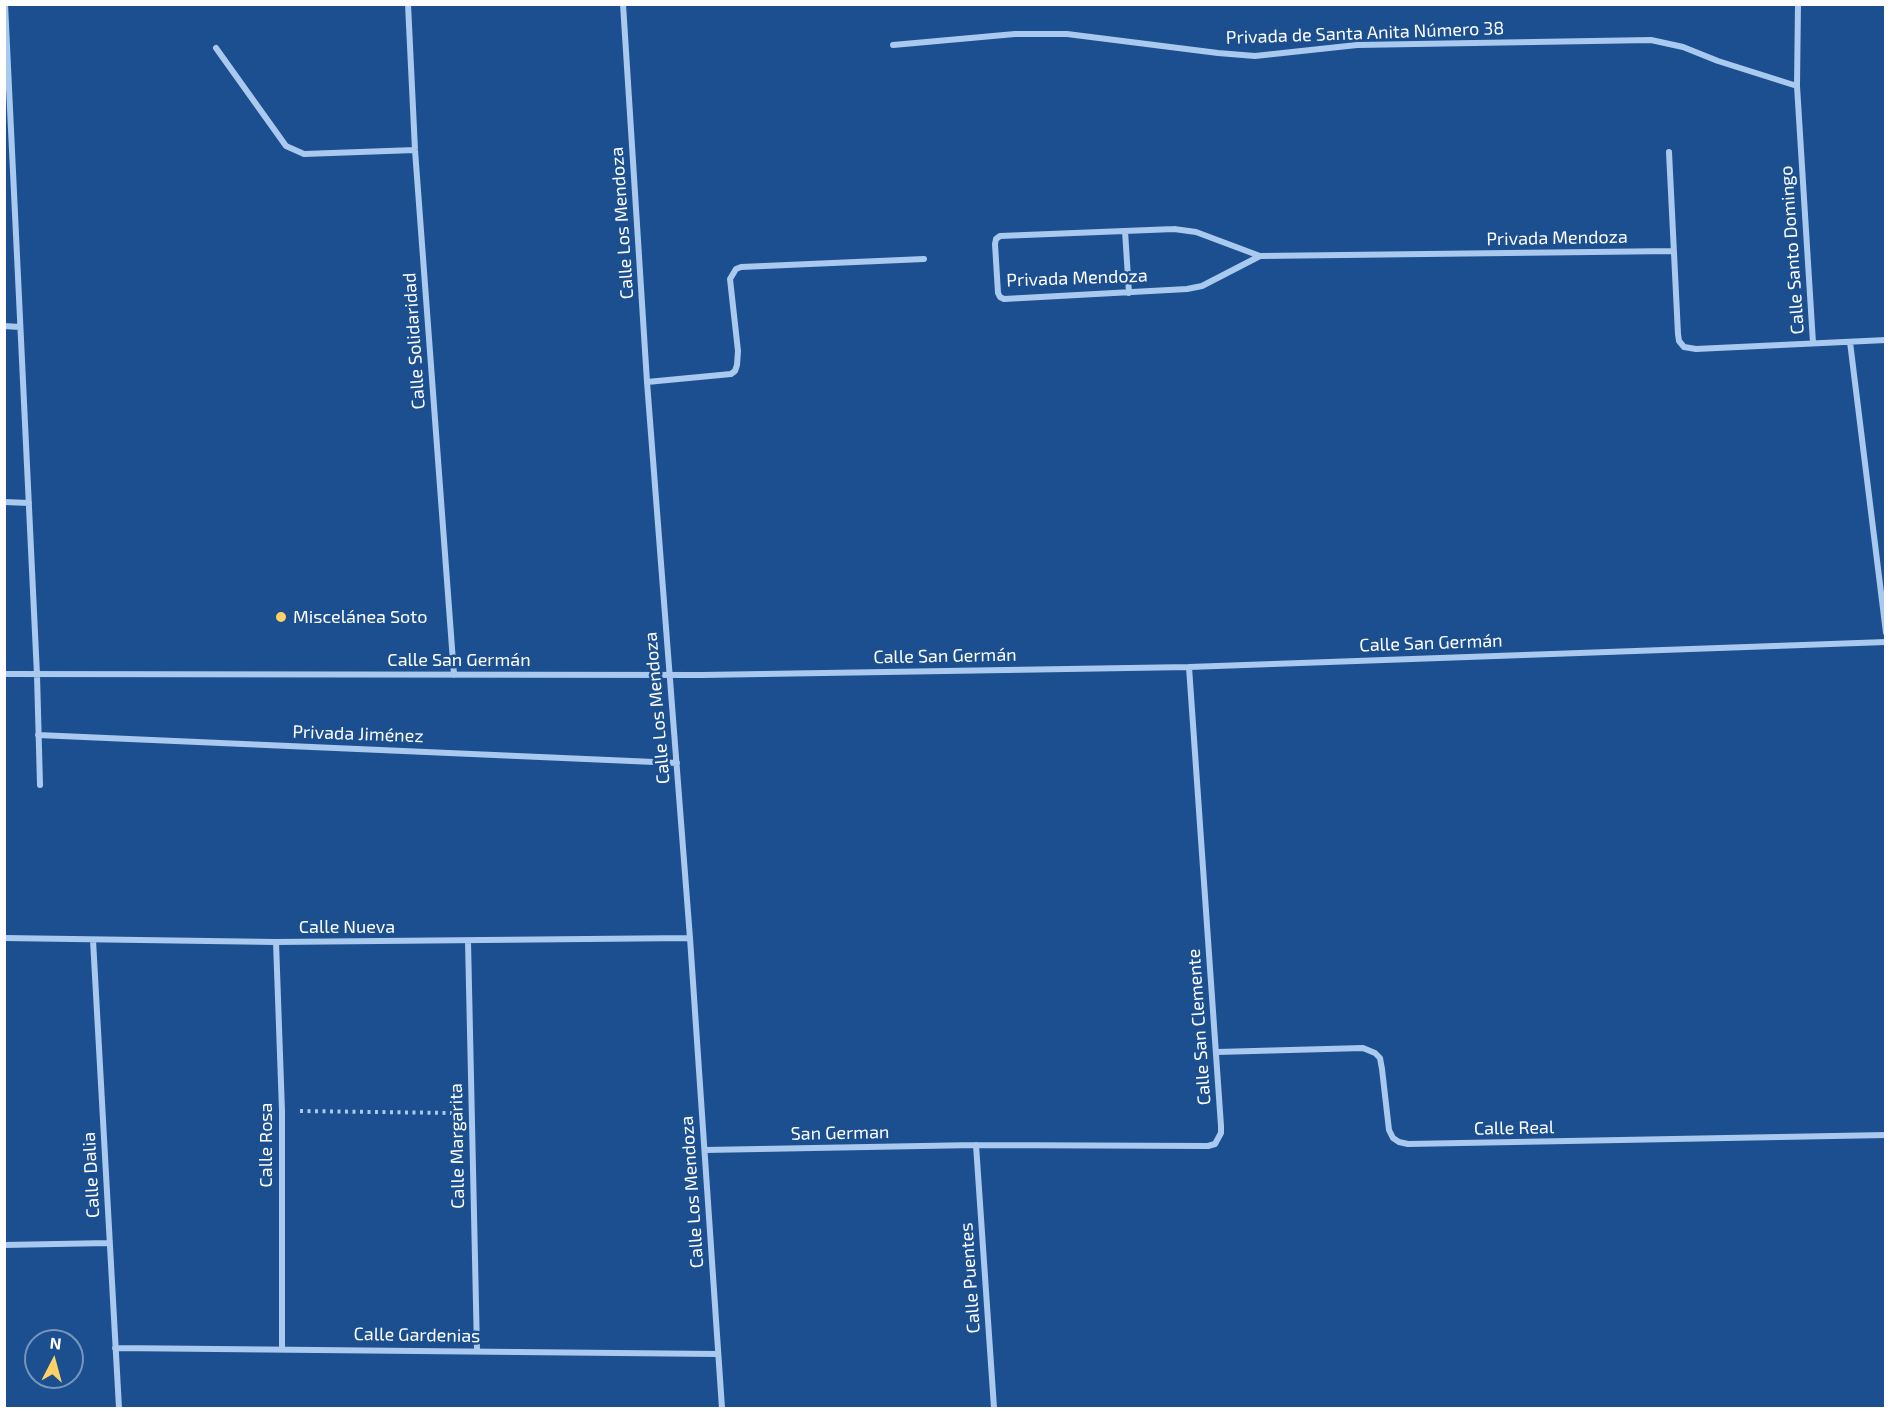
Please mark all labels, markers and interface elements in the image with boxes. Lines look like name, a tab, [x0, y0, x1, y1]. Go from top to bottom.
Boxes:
street label: Privada de Santa Anita Número 38	[1225, 17, 1505, 49]
street label: Calle Los Mendoza	[606, 146, 638, 300]
street label: Calle Santo Domingo	[1775, 165, 1809, 335]
street label: Privada Mendoza	[1486, 226, 1628, 250]
street label: Privada Mendoza	[1006, 265, 1148, 291]
street label: Calle Solidaridad	[398, 272, 430, 410]
place label: Miscelánea Soto	[293, 606, 427, 628]
marker: Miscelánea Soto	[274, 610, 288, 624]
street label: Calle San Germán	[1359, 630, 1503, 656]
street label: Calle Los Mendoza	[640, 631, 674, 785]
street label: Calle San Germán	[873, 644, 1017, 668]
street label: Calle San Germán	[387, 649, 531, 671]
street label: Privada Jiménez	[292, 721, 424, 747]
street label: Calle Nueva	[299, 916, 395, 938]
street label: Calle San Clemente	[1183, 948, 1215, 1106]
street label: Calle Margarita	[445, 1083, 469, 1209]
street label: Calle Rosa	[255, 1103, 277, 1187]
street label: Calle Los Mendoza	[676, 1115, 708, 1269]
street label: Calle Real	[1474, 1116, 1554, 1140]
street label: San German	[790, 1121, 890, 1145]
street label: Calle Dalia	[78, 1131, 104, 1219]
street label: Calle Puentes	[955, 1222, 985, 1334]
street label: Calle Gardenias	[353, 1323, 481, 1347]
north arrow	[24, 1329, 84, 1389]
text: N	[49, 1333, 62, 1353]

